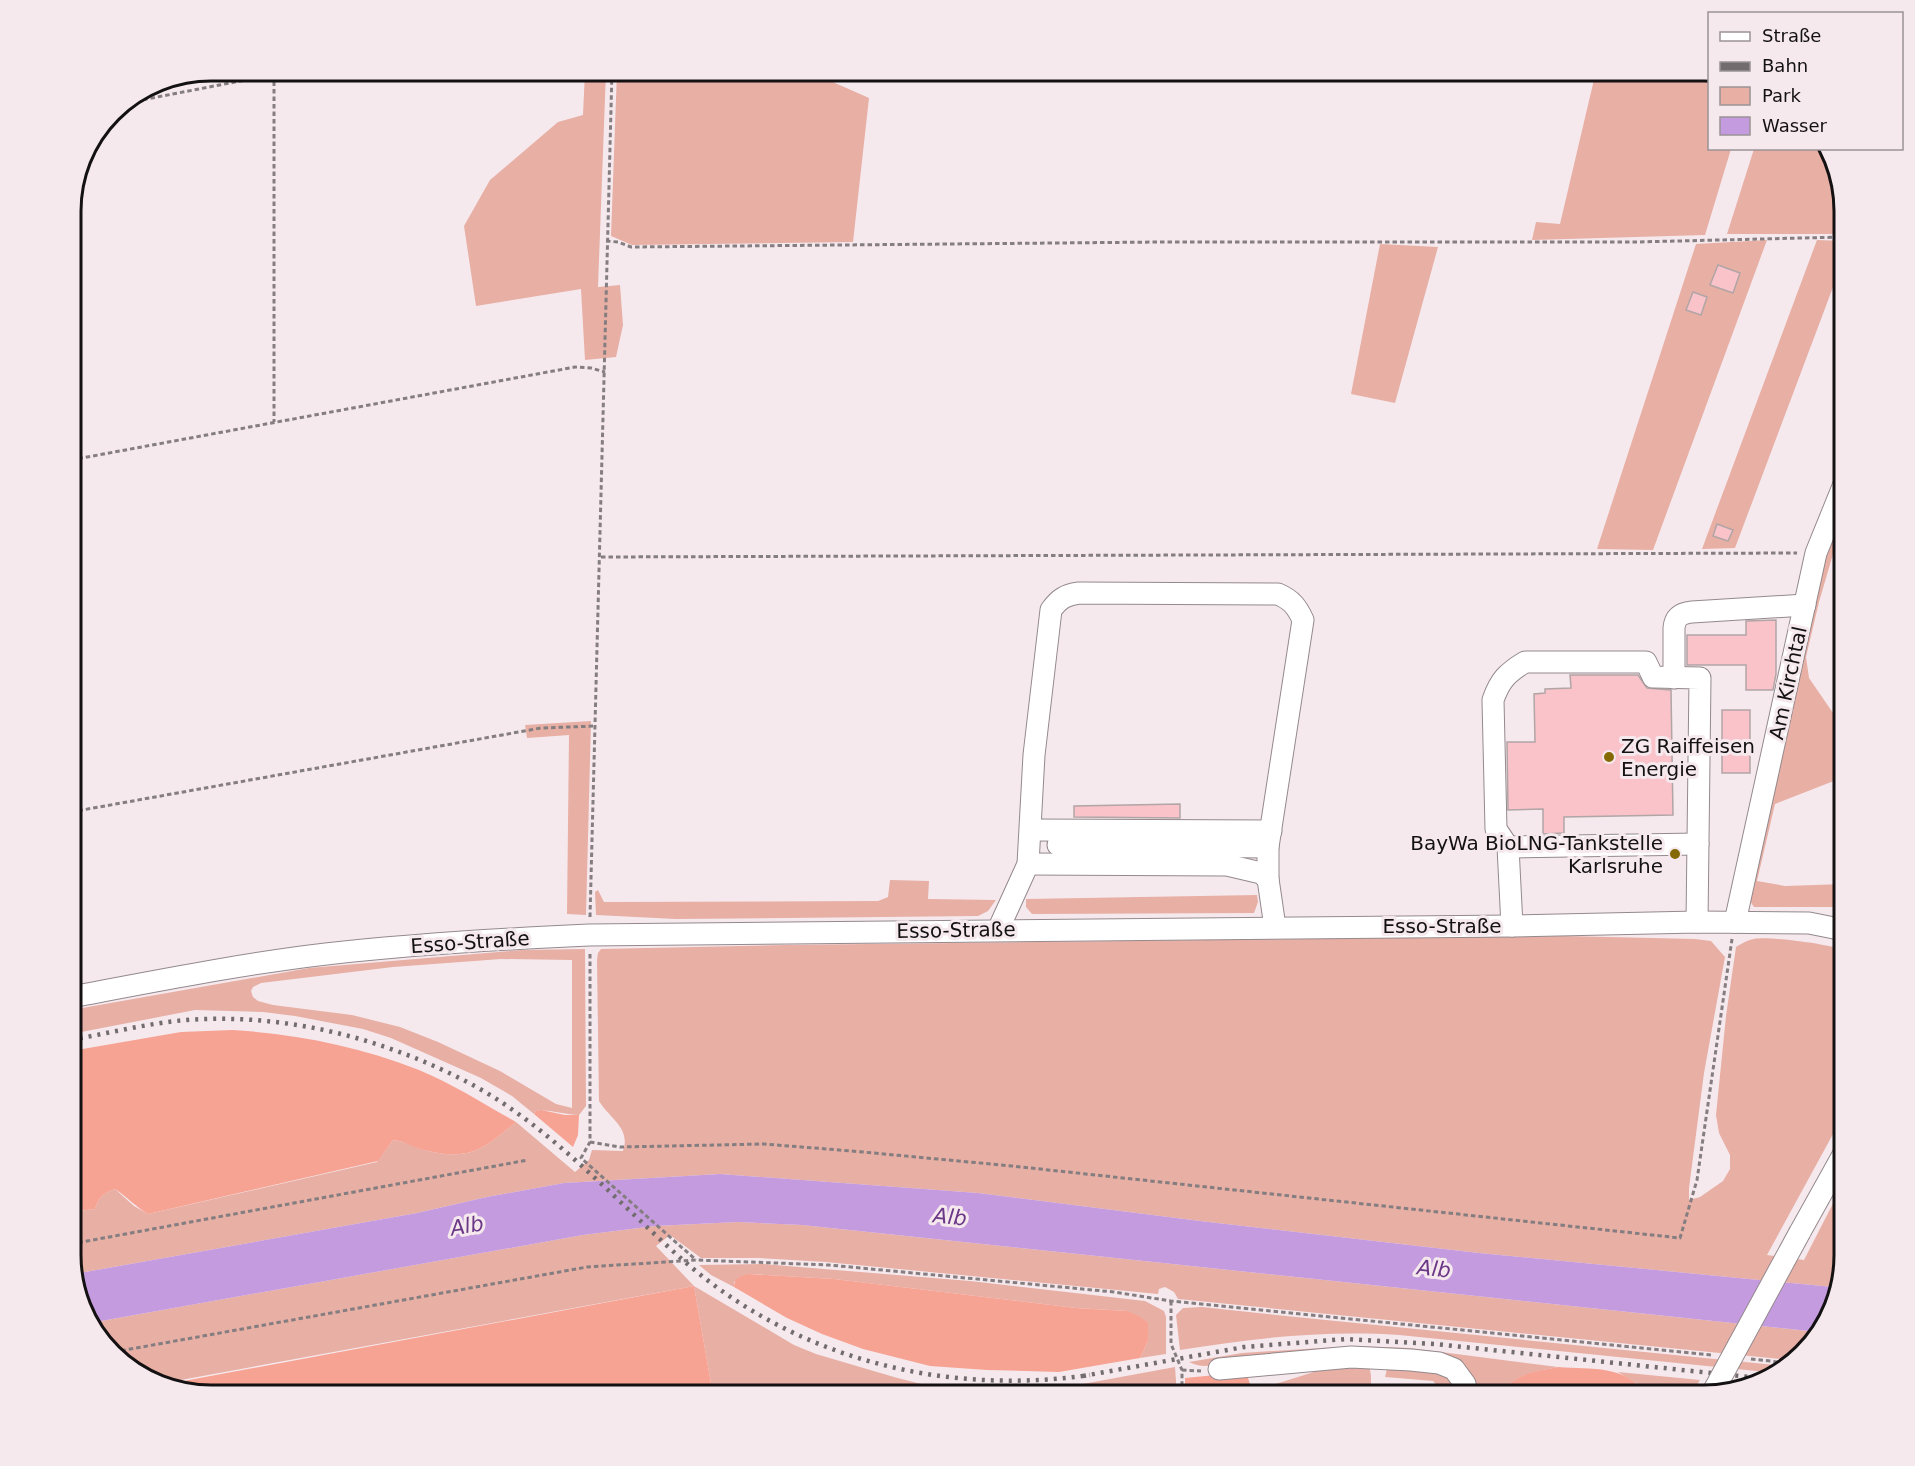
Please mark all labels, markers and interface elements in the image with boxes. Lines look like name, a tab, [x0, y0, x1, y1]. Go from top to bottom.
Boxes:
legend	[1708, 12, 1903, 150]
text: Straße	[1762, 25, 1821, 46]
text: Bahn	[1762, 55, 1808, 76]
text: Park	[1762, 85, 1801, 106]
text: Wasser	[1762, 115, 1828, 136]
street label: Am Kirchtal	[1764, 624, 1812, 742]
place label: ZG Raiffeisen Energie	[1621, 734, 1755, 781]
marker: ZG Raiffeisen Energie	[1602, 750, 1616, 764]
place label: BayWa BioLNG-Tankstelle Karlsruhe	[1410, 831, 1663, 878]
marker: BayWa BioLNG-Tankstelle Karlsruhe	[1668, 847, 1682, 861]
street label: Esso-Straße	[1382, 914, 1502, 938]
street label: Esso-Straße	[896, 917, 1016, 943]
street label: Esso-Straße	[410, 926, 530, 958]
water label: Alb	[930, 1203, 968, 1231]
water label: Alb	[446, 1211, 486, 1241]
water label: Alb	[1414, 1255, 1452, 1283]

